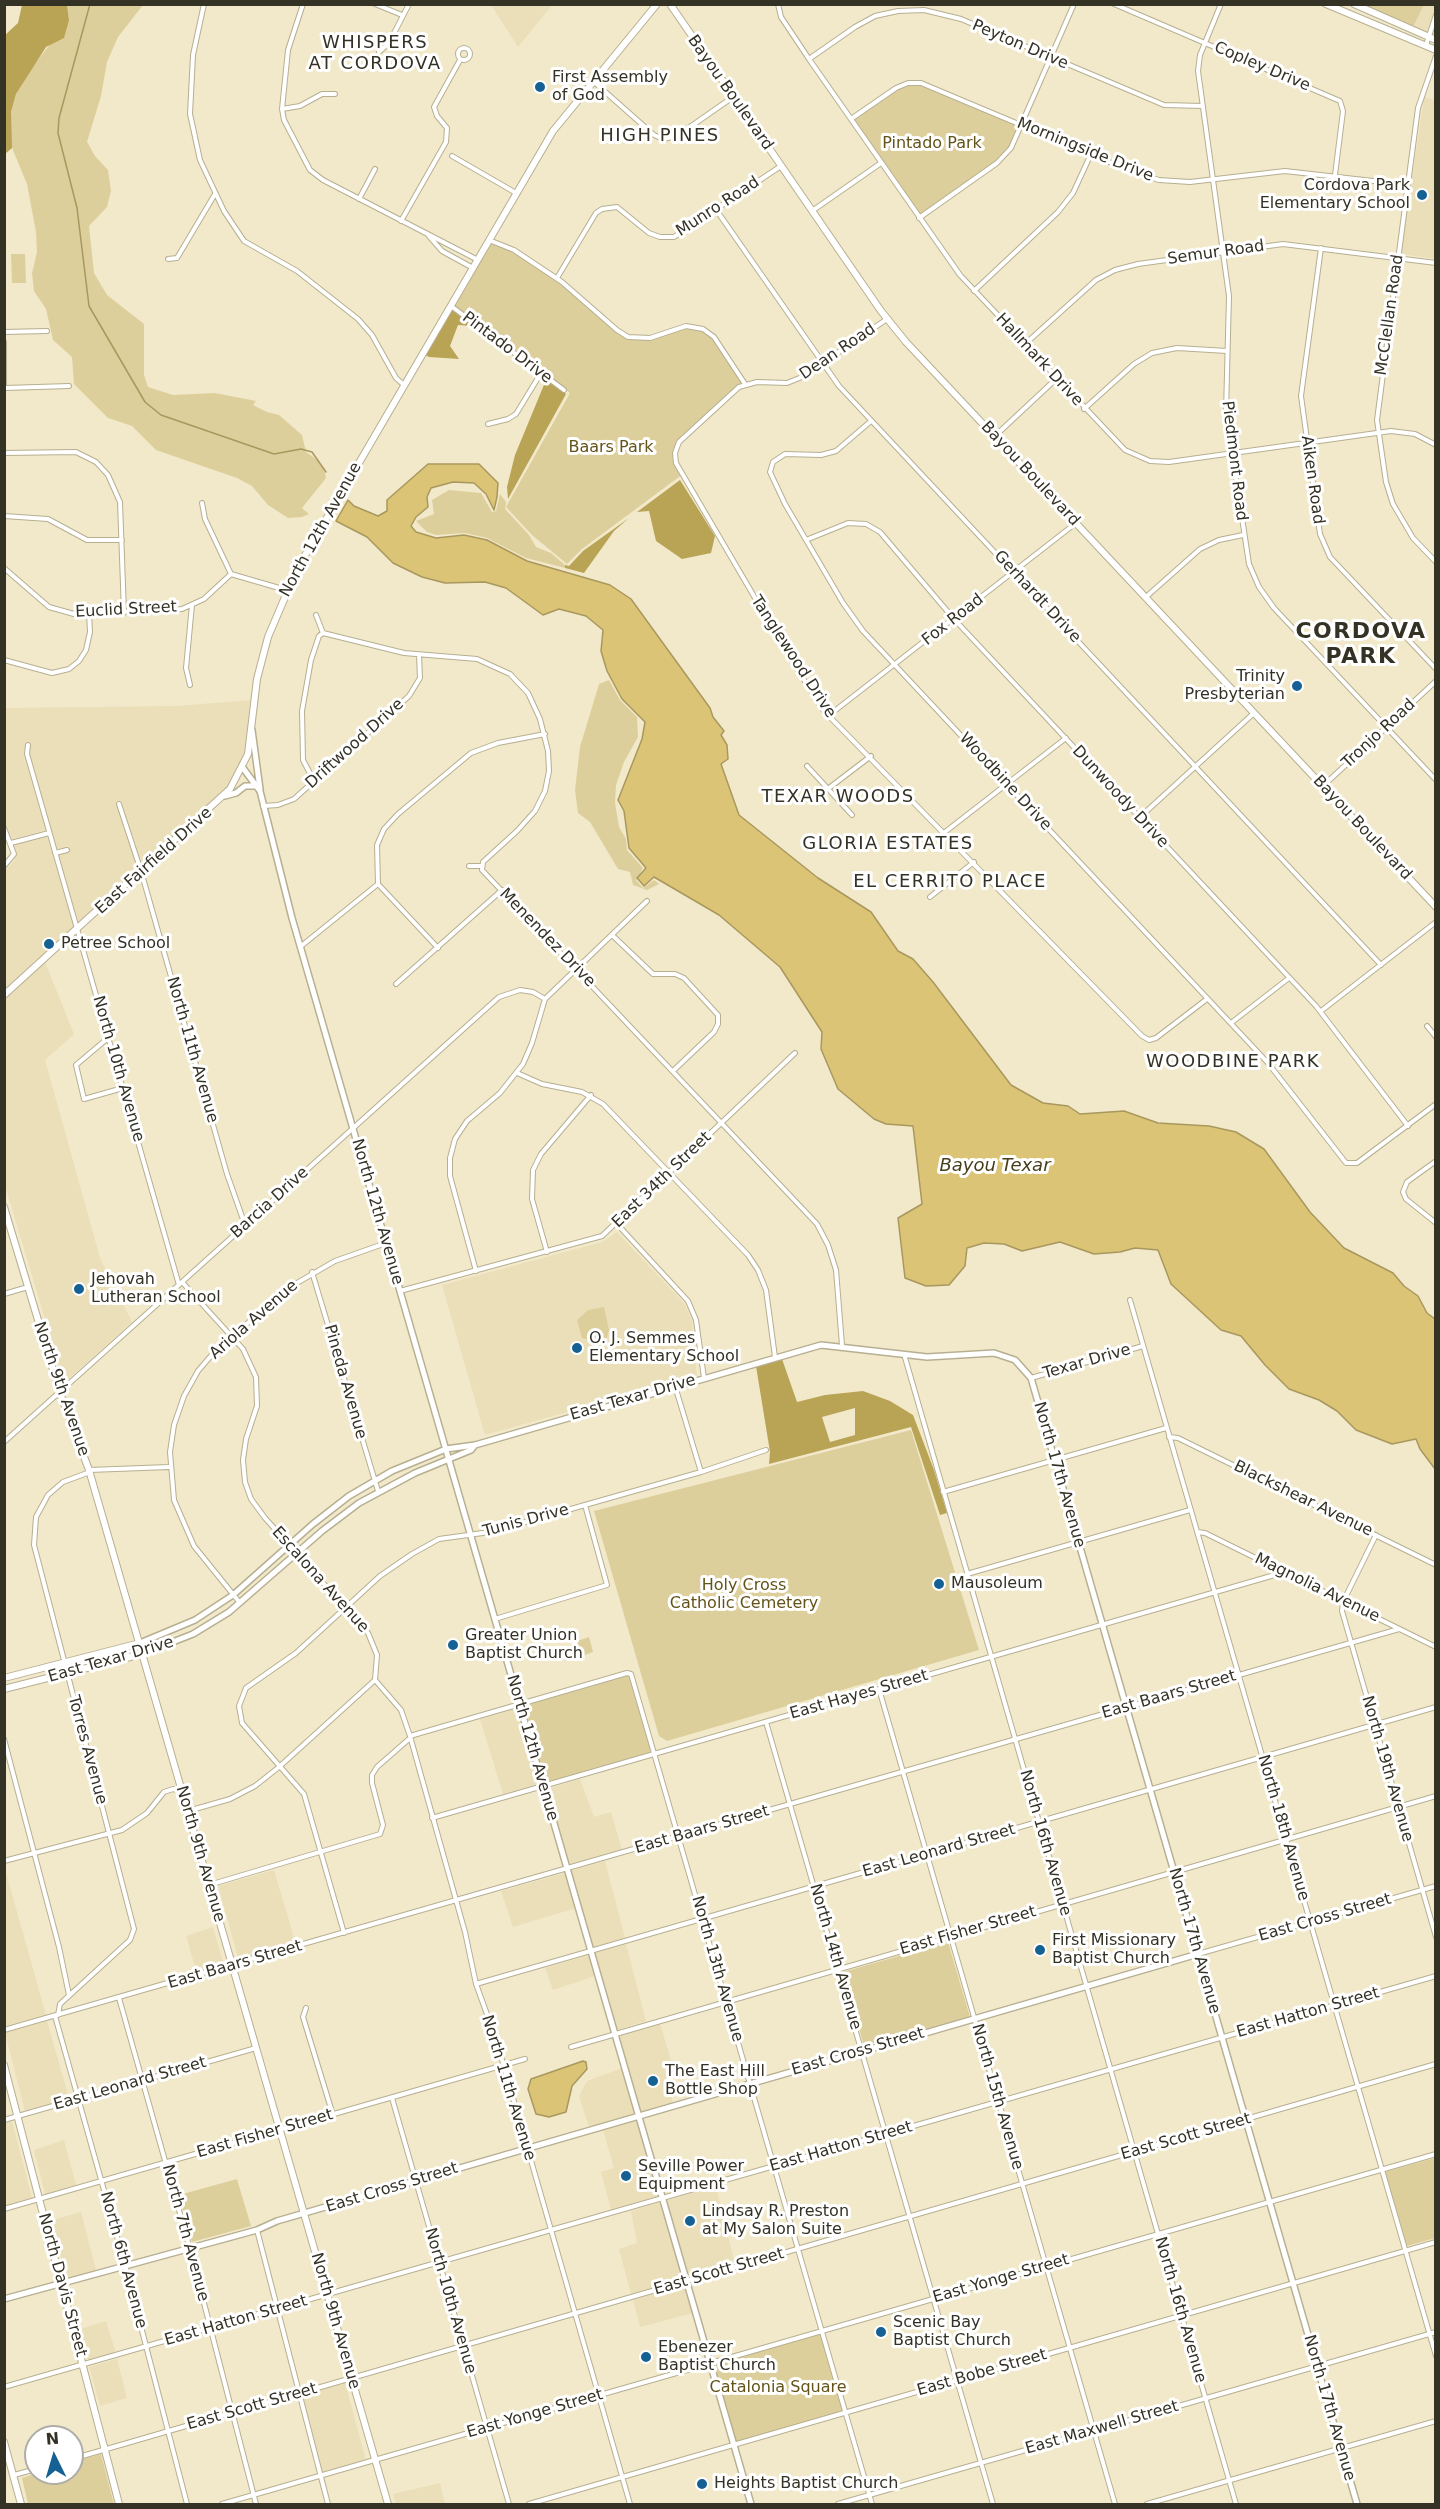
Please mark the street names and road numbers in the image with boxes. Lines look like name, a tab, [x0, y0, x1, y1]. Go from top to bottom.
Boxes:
street label: Peyton Drive	[969, 16, 1071, 74]
street label: Bayou Boulevard	[683, 32, 777, 154]
street label: Copley Drive	[1211, 38, 1313, 96]
street label: Morningside Drive	[1014, 114, 1156, 186]
street label: Munro Road	[673, 173, 763, 241]
street label: Semur Road	[1166, 237, 1266, 269]
street label: McClellan Road	[1372, 253, 1408, 377]
street label: Pintado Drive	[458, 308, 556, 388]
street label: Hallmark Drive	[991, 310, 1087, 410]
street label: Dean Road	[796, 320, 880, 384]
street label: Piedmont Road	[1217, 400, 1251, 522]
street label: Bayou Boulevard	[977, 418, 1083, 530]
street label: Aiken Road	[1296, 434, 1328, 526]
street label: North 12th Avenue	[276, 459, 366, 601]
street label: Gerhardt Drive	[989, 547, 1085, 647]
street label: Fox Road	[918, 590, 988, 650]
street label: Tanglewood Drive	[746, 592, 840, 722]
street label: Euclid Street	[75, 598, 177, 622]
street label: Driftwood Drive	[302, 695, 408, 793]
street label: Tronjo Road	[1338, 695, 1420, 773]
street label: Woodbine Drive	[955, 729, 1055, 835]
street label: Dunwoody Drive	[1068, 742, 1172, 852]
street label: Bayou Boulevard	[1309, 772, 1415, 884]
street label: East Fairfield Drive	[92, 804, 216, 918]
street label: Menendez Drive	[495, 885, 599, 991]
street label: North 11th Avenue	[162, 975, 222, 1125]
street label: North 10th Avenue	[88, 994, 148, 1144]
street label: East 34th Street	[609, 1128, 715, 1232]
street label: North 12th Avenue	[347, 1137, 407, 1287]
street label: Barcia Drive	[227, 1163, 313, 1243]
street label: Ariola Avenue	[206, 1276, 302, 1364]
street label: North 9th Avenue	[29, 1319, 93, 1459]
street label: Pineda Avenue	[319, 1323, 371, 1441]
street label: Texar Drive	[1041, 1340, 1133, 1384]
street label: East Texar Drive	[568, 1371, 698, 1425]
street label: North 17th Avenue	[1029, 1400, 1089, 1550]
street label: Blackshear Avenue	[1230, 1457, 1376, 1541]
street label: Tunis Drive	[481, 1500, 571, 1542]
street label: Escalona Avenue	[267, 1523, 373, 1637]
street label: Magnolia Avenue	[1251, 1549, 1383, 1627]
street label: East Texar Drive	[46, 1633, 176, 1687]
street label: East Hayes Street	[788, 1666, 930, 1724]
street label: East Baars Street	[1100, 1667, 1238, 1723]
street label: North 12th Avenue	[502, 1673, 562, 1823]
street label: Torres Avenue	[63, 1693, 111, 1807]
street label: North 19th Avenue	[1357, 1694, 1417, 1844]
street label: North 18th Avenue	[1253, 1753, 1313, 1903]
street label: North 16th Avenue	[1015, 1768, 1075, 1918]
street label: North 9th Avenue	[171, 1784, 229, 1924]
street label: East Baars Street	[633, 1802, 771, 1858]
street label: East Leonard Street	[860, 1820, 1018, 1882]
street label: North 17th Avenue	[1164, 1866, 1224, 2016]
street label: North 14th Avenue	[805, 1882, 865, 2032]
street label: East Cross Street	[1256, 1890, 1394, 1946]
street label: North 13th Avenue	[687, 1894, 747, 2044]
street label: East Fisher Street	[898, 1902, 1038, 1960]
street label: East Baars Street	[166, 1937, 304, 1993]
street label: East Hatton Street	[1234, 1983, 1382, 2043]
street label: North 11th Avenue	[477, 2013, 539, 2163]
street label: North 15th Avenue	[967, 2022, 1027, 2172]
street label: East Cross Street	[789, 2024, 927, 2080]
street label: East Leonard Street	[51, 2053, 209, 2115]
street label: East Fisher Street	[195, 2105, 335, 2163]
street label: East Scott Street	[1119, 2109, 1253, 2165]
street label: East Hatton Street	[767, 2117, 915, 2177]
street label: East Cross Street	[324, 2159, 460, 2217]
street label: North 7th Avenue	[157, 2162, 213, 2304]
street label: North 6th Avenue	[95, 2189, 151, 2331]
street label: North Davis Street	[34, 2211, 90, 2359]
street label: North 10th Avenue	[420, 2226, 480, 2376]
street label: North 16th Avenue	[1150, 2235, 1210, 2385]
street label: East Scott Street	[652, 2244, 786, 2300]
street label: East Yonge Street	[931, 2250, 1071, 2308]
street label: North 9th Avenue	[306, 2251, 364, 2391]
street label: East Hatton Street	[162, 2291, 310, 2351]
street label: North 17th Avenue	[1299, 2333, 1359, 2483]
street label: East Bobe Street	[915, 2345, 1049, 2401]
street label: East Scott Street	[185, 2379, 319, 2435]
street label: East Yonge Street	[465, 2385, 605, 2443]
street label: East Maxwell Street	[1023, 2397, 1181, 2459]

